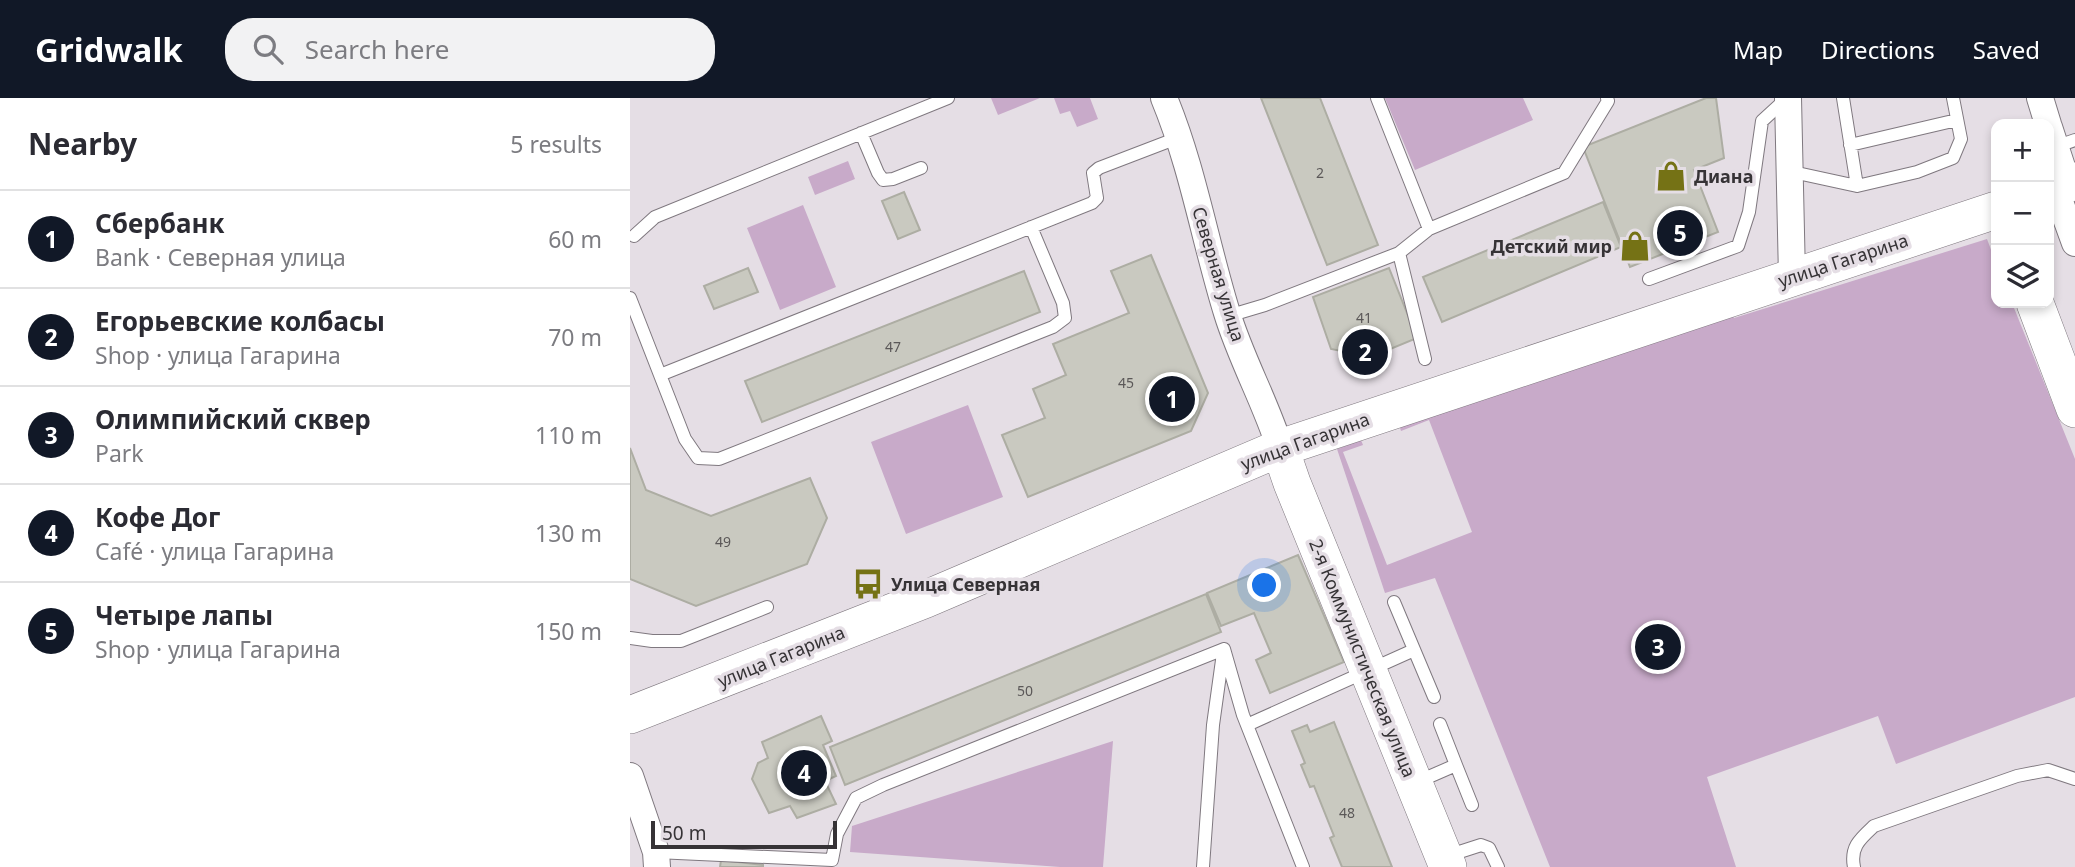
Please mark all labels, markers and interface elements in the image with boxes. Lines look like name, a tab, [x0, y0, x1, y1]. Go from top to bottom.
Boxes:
search box	[225, 18, 715, 81]
text: Gridwalk	[35, 27, 183, 72]
icon: search	[249, 30, 287, 68]
text: Search here	[305, 31, 449, 67]
text: Map	[1733, 33, 1783, 66]
text: Directions	[1821, 33, 1935, 66]
text: Saved	[1973, 33, 2040, 66]
map controls	[1991, 119, 2054, 308]
button: +	[1991, 119, 2054, 182]
text: Nearby	[28, 123, 137, 164]
text: 5 results	[510, 128, 602, 160]
shop icon: Диана	[1654, 159, 1688, 193]
house number: 2	[1316, 163, 1324, 182]
place label: Диана	[1694, 164, 1753, 188]
button: −	[1991, 182, 2054, 245]
street label: Северная улица	[1187, 204, 1251, 344]
text: Сбербанк	[95, 205, 224, 241]
pin: 5	[1657, 207, 1703, 259]
text: 1	[44, 223, 58, 255]
text: 60 m	[548, 223, 602, 255]
street label: улица Гагарина	[1775, 228, 1911, 292]
shop icon: Детский мир	[1618, 229, 1652, 263]
place label: Детский мир	[1491, 234, 1612, 258]
text: Bank · Северная улица	[95, 241, 346, 273]
button: layers	[1991, 245, 2054, 308]
text: Егорьевские колбасы	[95, 303, 385, 339]
house number: 41	[1356, 308, 1372, 327]
text: 2	[44, 321, 58, 353]
text: 70 m	[548, 321, 602, 353]
pin: 2	[1342, 326, 1388, 378]
house number: 47	[885, 337, 901, 356]
text: Shop · улица Гагарина	[95, 339, 341, 371]
house number: 45	[1118, 373, 1134, 392]
pin: 1	[1149, 373, 1195, 425]
text: Олимпийский сквер	[95, 401, 371, 437]
street label: улица Гагарина	[1237, 407, 1373, 475]
text: 3	[44, 419, 58, 451]
text: 110 m	[535, 419, 602, 451]
text: Park	[95, 437, 144, 469]
text: Кофе Дог	[95, 499, 220, 535]
text: 4	[44, 517, 58, 549]
text: 130 m	[535, 517, 602, 549]
house number: 49	[715, 532, 731, 551]
text: Café · улица Гагарина	[95, 535, 334, 567]
street label: 2-я Коммунистическая улица	[1304, 535, 1422, 781]
bus stop icon: Улица Северная	[851, 567, 885, 601]
your location	[1247, 568, 1281, 602]
place label: Улица Северная	[891, 572, 1040, 596]
text: Четыре лапы	[95, 597, 273, 633]
text: 5	[44, 615, 58, 647]
text: 150 m	[535, 615, 602, 647]
street label: улица Гагарина	[714, 620, 848, 692]
pin: 3	[1635, 621, 1681, 673]
text: Shop · улица Гагарина	[95, 633, 341, 665]
house number: 50	[1017, 681, 1033, 700]
pin: 4	[781, 747, 827, 799]
house number: 48	[1339, 803, 1355, 822]
scale bar	[651, 818, 836, 850]
text: 50 m	[662, 820, 706, 846]

